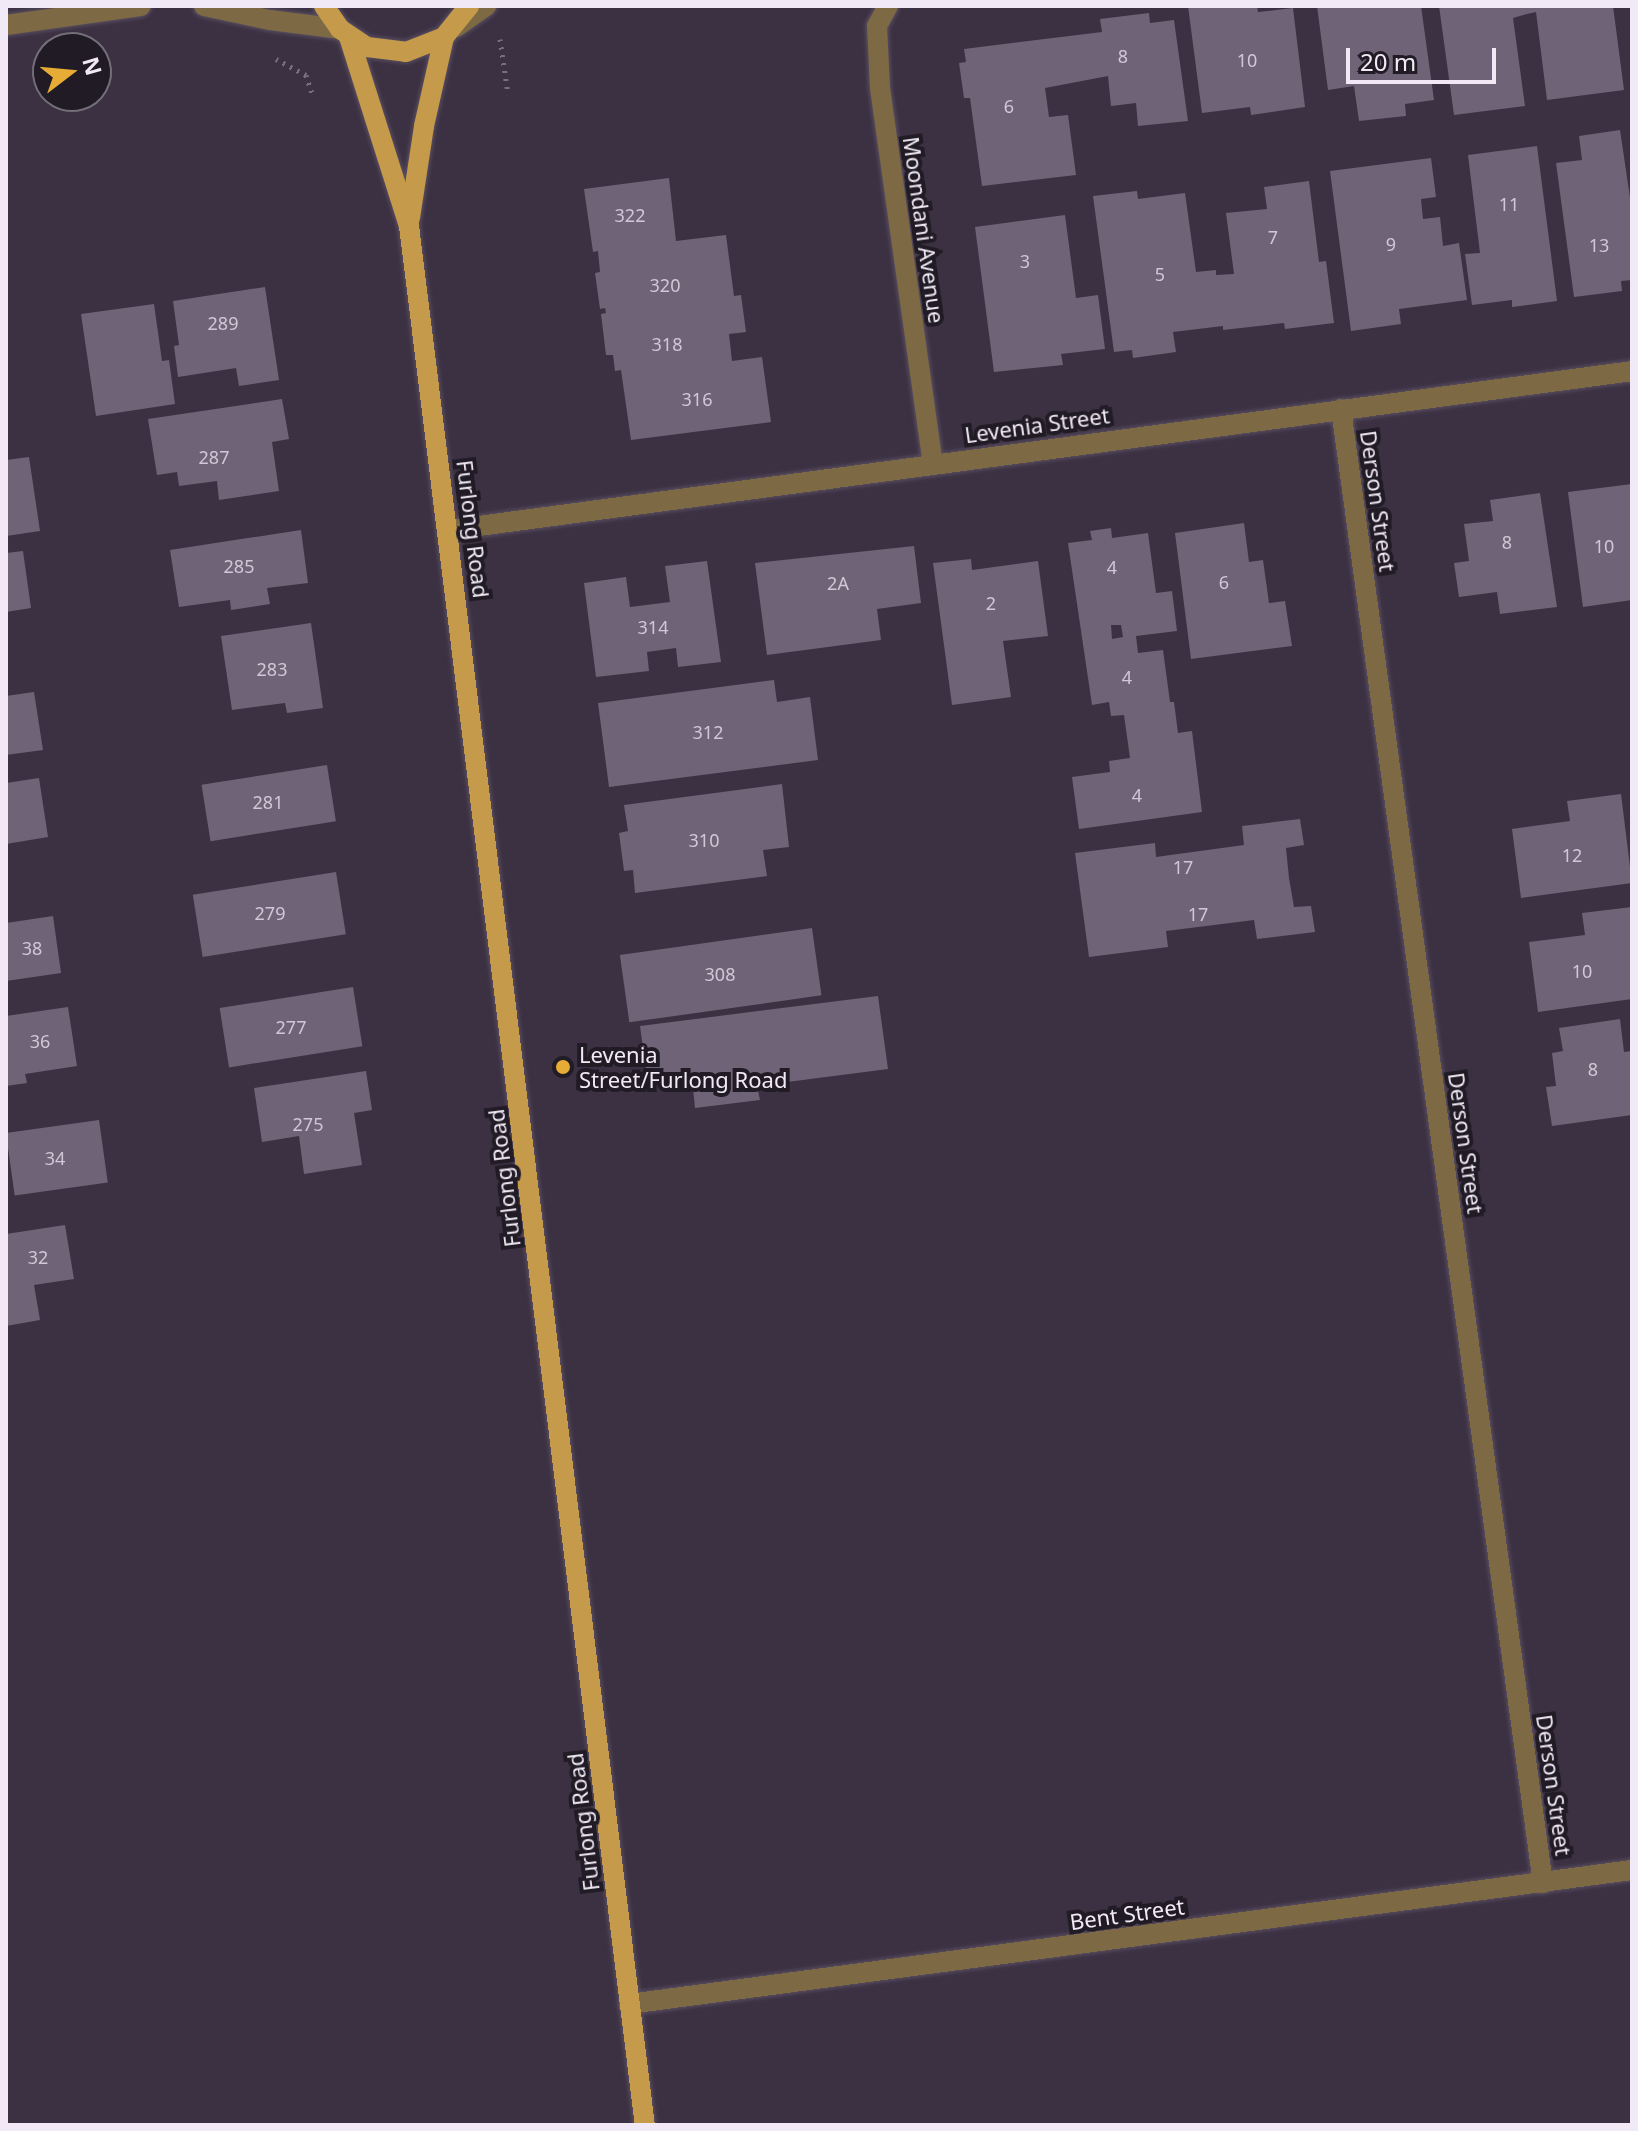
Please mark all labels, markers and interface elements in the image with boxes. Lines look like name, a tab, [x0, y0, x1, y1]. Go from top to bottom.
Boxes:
north arrow	[32, 32, 112, 112]
scale bar	[1350, 32, 1500, 82]
house number: 8	[1118, 45, 1128, 67]
text: 20 m	[1360, 45, 1416, 78]
house number: 10	[1237, 49, 1257, 71]
text: N	[76, 53, 110, 79]
house number: 6	[1004, 95, 1014, 117]
street label: Moondani Avenue	[898, 135, 950, 325]
house number: 11	[1499, 193, 1519, 215]
house number: 322	[615, 204, 645, 226]
house number: 7	[1268, 226, 1278, 248]
house number: 9	[1386, 233, 1396, 255]
house number: 13	[1589, 234, 1609, 256]
house number: 3	[1020, 250, 1030, 272]
house number: 5	[1155, 263, 1165, 285]
house number: 320	[650, 274, 680, 296]
house number: 289	[208, 312, 238, 334]
house number: 318	[652, 333, 682, 355]
house number: 316	[682, 388, 712, 410]
street label: Levenia Street	[963, 402, 1111, 448]
street label: Derson Street	[1355, 429, 1401, 573]
house number: 287	[199, 446, 229, 468]
street label: Furlong Road	[451, 459, 495, 599]
house number: 8	[1502, 531, 1512, 553]
house number: 10	[1594, 535, 1614, 557]
house number: 285	[224, 555, 254, 577]
house number: 4	[1107, 556, 1117, 578]
house number: 6	[1219, 571, 1229, 593]
house number: 2A	[827, 572, 849, 594]
house number: 2	[986, 592, 996, 614]
house number: 314	[638, 616, 668, 638]
house number: 283	[257, 658, 287, 680]
house number: 4	[1122, 666, 1132, 688]
house number: 312	[693, 721, 723, 743]
house number: 4	[1132, 784, 1142, 806]
house number: 281	[253, 791, 283, 813]
house number: 310	[689, 829, 719, 851]
house number: 12	[1562, 844, 1582, 866]
house number: 17	[1173, 856, 1193, 878]
house number: 279	[255, 902, 285, 924]
house number: 17	[1188, 903, 1208, 925]
house number: 38	[22, 937, 42, 959]
house number: 10	[1572, 960, 1592, 982]
house number: 308	[705, 963, 735, 985]
house number: 277	[276, 1016, 306, 1038]
house number: 36	[30, 1030, 50, 1052]
place label: Levenia Street/Furlong Road	[579, 1041, 787, 1092]
marker: Levenia Street/Furlong Road	[554, 1058, 572, 1076]
house number: 8	[1588, 1058, 1598, 1080]
street label: Derson Street	[1443, 1071, 1489, 1215]
street label: Furlong Road	[482, 1108, 526, 1248]
house number: 275	[293, 1113, 323, 1135]
house number: 34	[45, 1147, 65, 1169]
house number: 32	[28, 1246, 48, 1268]
street label: Derson Street	[1531, 1713, 1577, 1857]
street label: Furlong Road	[561, 1752, 605, 1892]
street label: Bent Street	[1068, 1893, 1186, 1935]

